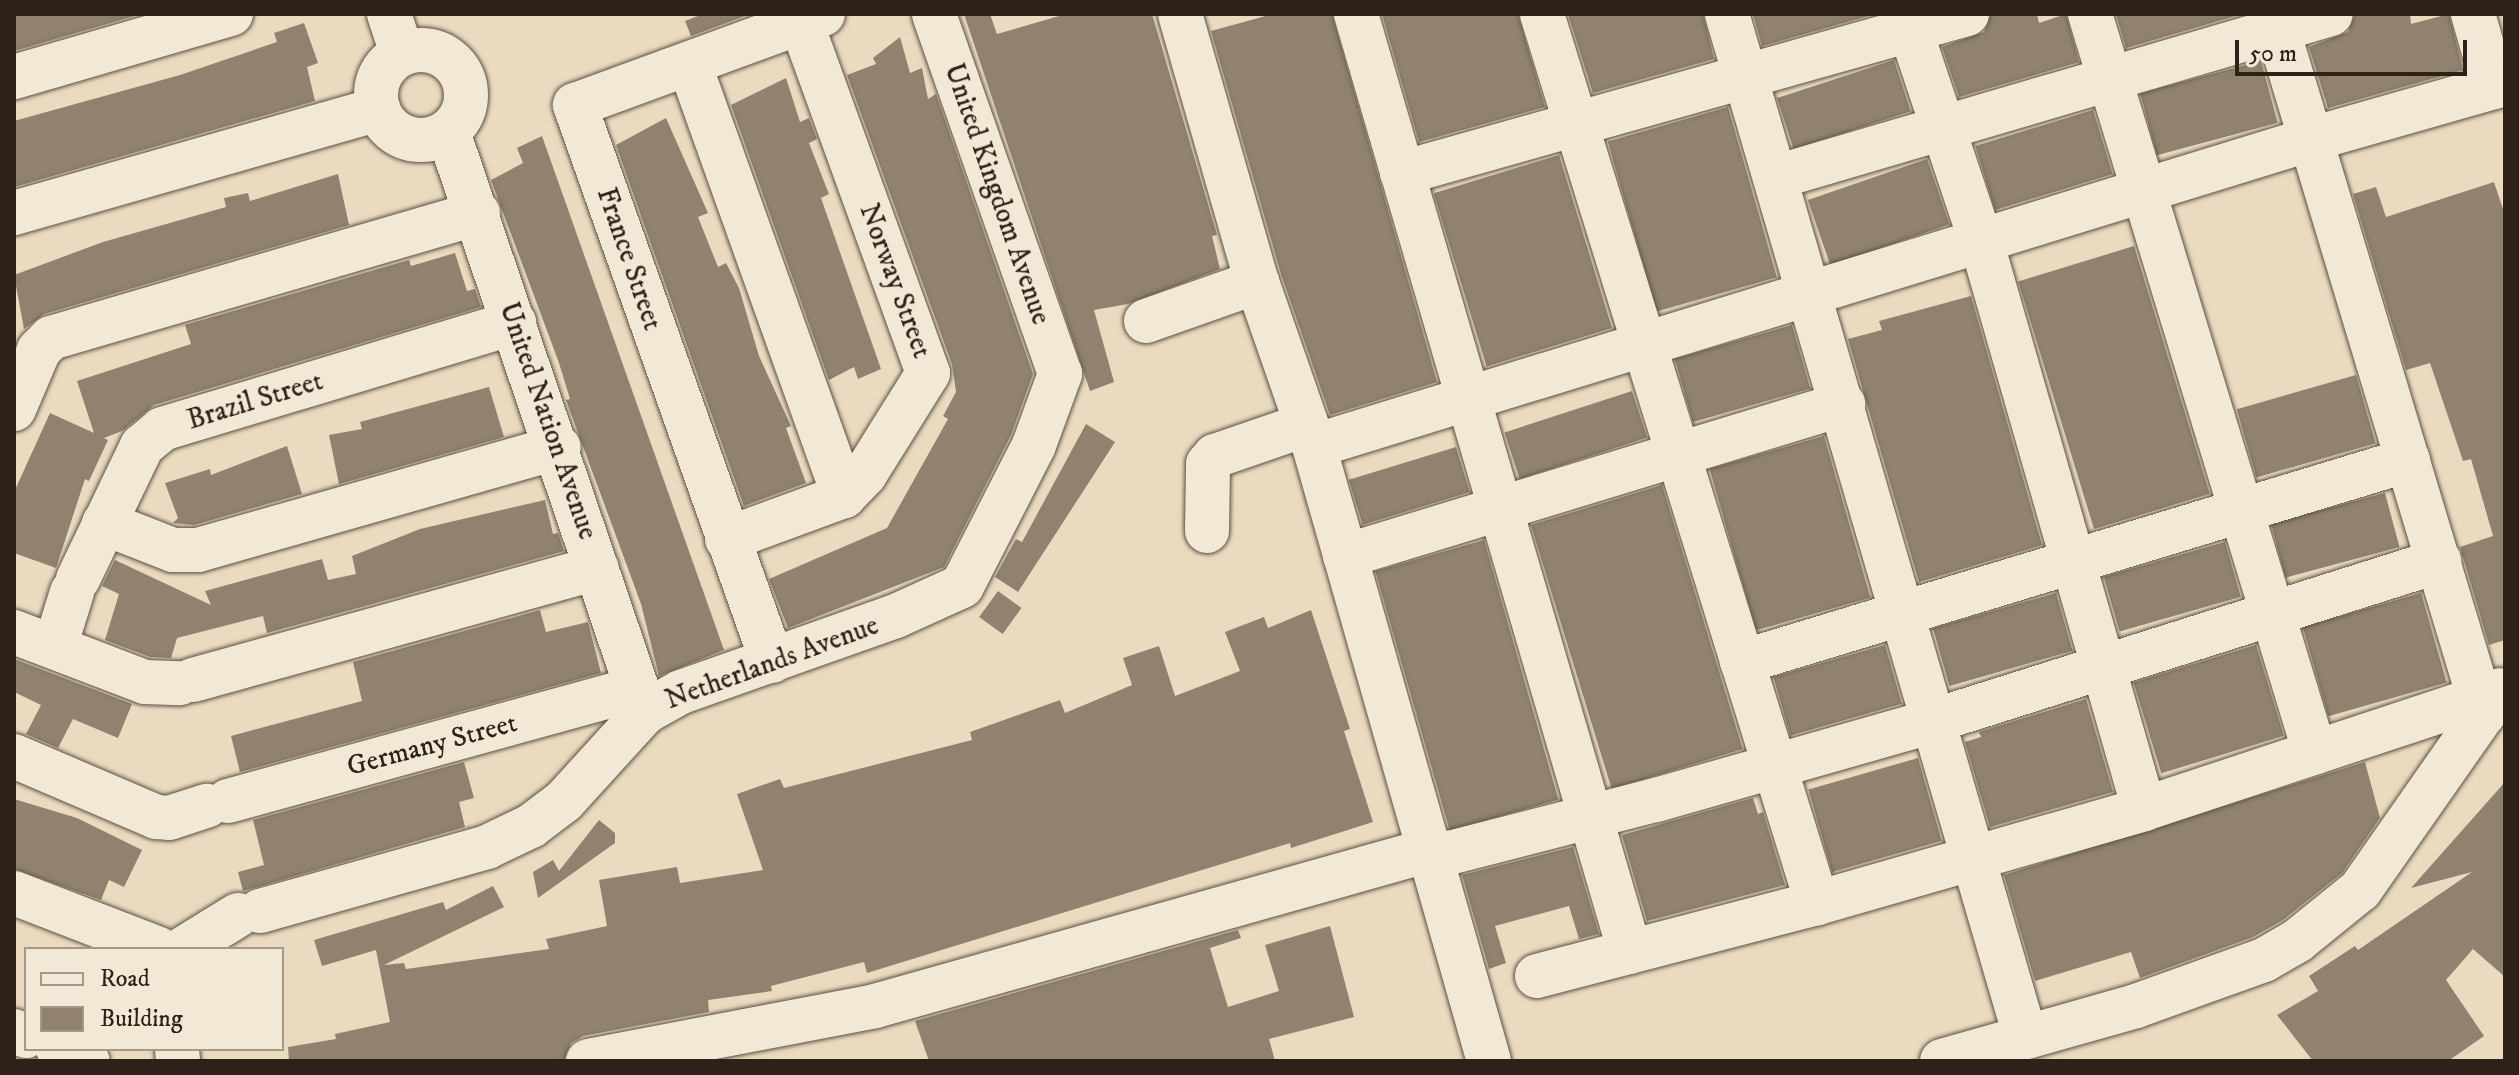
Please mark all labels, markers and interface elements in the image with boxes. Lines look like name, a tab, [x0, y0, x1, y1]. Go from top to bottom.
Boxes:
scale bar	[2239, 24, 2471, 74]
text: 50 m	[2249, 39, 2297, 69]
street label: United Kingdom Avenue	[937, 59, 1057, 329]
street label: France Street	[589, 183, 669, 335]
street label: Norway Street	[852, 199, 938, 363]
street label: United Nation Avenue	[492, 298, 604, 544]
street label: Brazil Street	[183, 364, 327, 438]
street label: Netherlands Avenue	[661, 609, 883, 717]
street label: Germany Street	[343, 706, 521, 784]
legend	[24, 947, 284, 1051]
text: Road	[100, 964, 150, 994]
text: Building	[100, 1004, 183, 1034]

